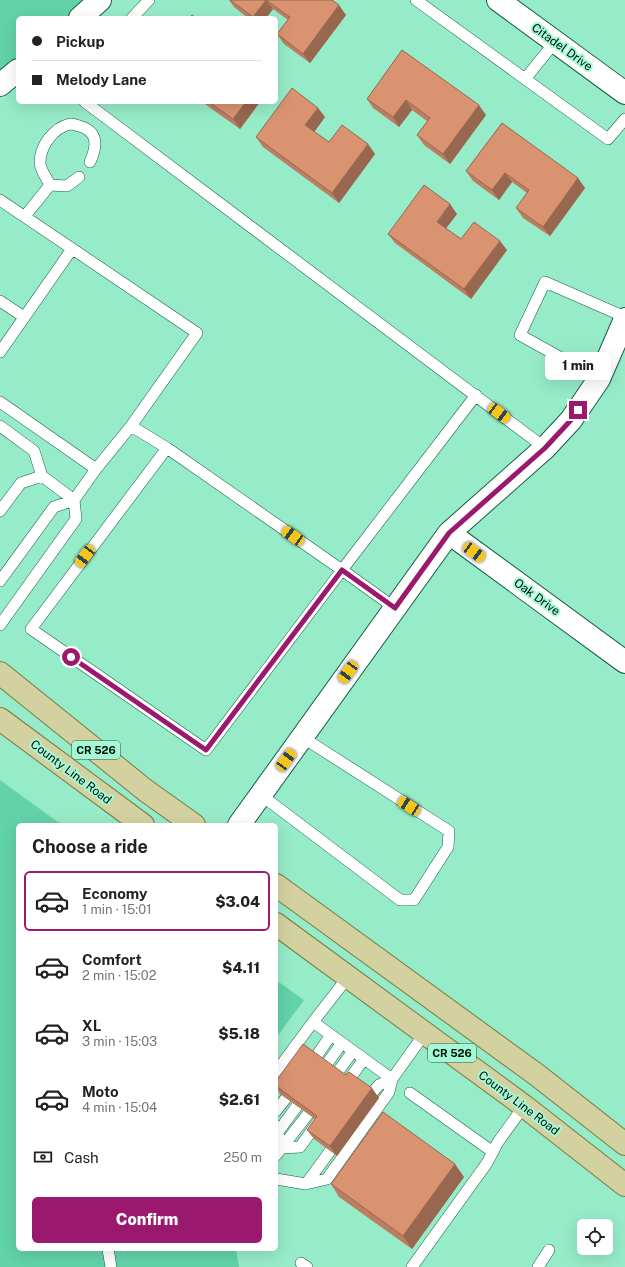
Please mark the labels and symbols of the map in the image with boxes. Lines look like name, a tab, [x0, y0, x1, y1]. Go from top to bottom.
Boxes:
street label: Citadel Drive	[529, 20, 595, 74]
callout: 1 min	[545, 352, 611, 380]
car	[486, 401, 512, 425]
route end	[569, 401, 587, 419]
car	[280, 524, 306, 548]
car	[461, 540, 487, 564]
car	[73, 543, 97, 569]
street label: Oak Drive	[511, 576, 563, 619]
route start	[62, 648, 80, 666]
car	[336, 659, 360, 685]
street label: County Line Road	[28, 737, 114, 807]
road number: CR 526	[72, 741, 120, 759]
car	[274, 747, 298, 773]
car	[396, 794, 422, 818]
road number: CR 526	[428, 1044, 476, 1062]
street label: County Line Road	[476, 1068, 562, 1138]

